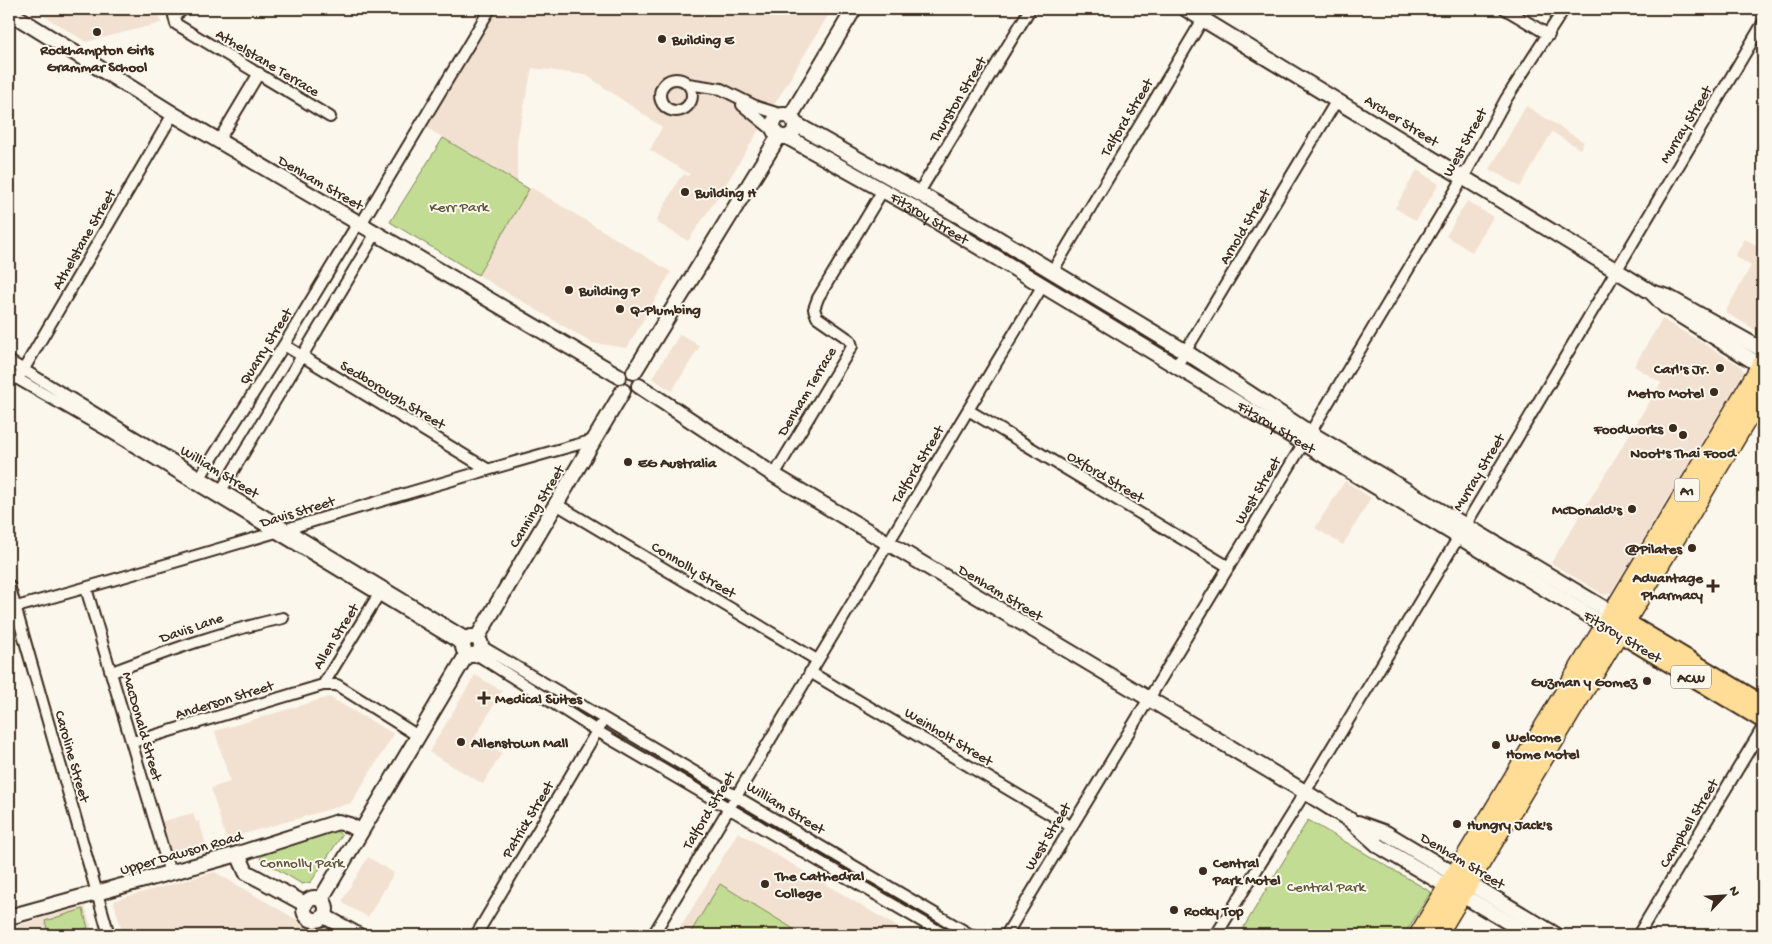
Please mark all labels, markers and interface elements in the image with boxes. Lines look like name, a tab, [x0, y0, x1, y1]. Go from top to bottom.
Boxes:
marker: Rockhampton Girls Grammar School	[91, 26, 103, 38]
street label: Athelstane Terrace	[212, 26, 322, 102]
place label: Building E	[671, 32, 736, 50]
marker: Building E	[656, 33, 668, 45]
place label: Rockhampton Girls Grammar School	[39, 42, 155, 77]
street label: Thurston Street	[926, 53, 992, 147]
street label: Talford Street	[1097, 74, 1159, 161]
street label: Murray Street	[1657, 81, 1718, 167]
street label: Archer Street	[1361, 92, 1443, 153]
street label: West Street	[1440, 104, 1493, 180]
street label: Denham Street	[273, 152, 367, 216]
street label: Arnold Street	[1216, 184, 1276, 268]
street label: Athelstane Street	[49, 185, 122, 293]
place label: Building H	[694, 185, 757, 203]
marker: Building H	[679, 186, 691, 198]
street label: Fitzroy Street	[886, 189, 973, 250]
park label: Kerr Park	[430, 199, 490, 217]
place label: Building P	[578, 283, 641, 301]
marker: Building P	[563, 284, 575, 296]
place label: Q-Plumbing	[630, 302, 701, 320]
marker: Q-Plumbing	[614, 303, 626, 315]
street label: Quarry Street	[236, 304, 298, 389]
street label: Denham Terrace	[774, 344, 841, 441]
street label: Sedborough Street	[336, 357, 449, 435]
place label: Carl's Jr.	[1653, 361, 1710, 379]
marker: Carl's Jr.	[1714, 362, 1726, 374]
place label: Metro Motel	[1628, 385, 1705, 403]
marker: Metro Motel	[1708, 386, 1720, 398]
street label: Fitzroy Street	[1233, 398, 1319, 460]
street label: Talford Street	[888, 421, 950, 508]
place label: Foodworks	[1593, 421, 1664, 439]
marker: Foodworks	[1667, 422, 1679, 434]
street label: Murray Street	[1450, 429, 1511, 515]
marker: Noot's Thai Food	[1677, 429, 1689, 441]
street label: William Street	[176, 442, 263, 504]
place label: Noot's Thai Food	[1630, 445, 1738, 463]
street label: Oxford Street	[1063, 448, 1148, 509]
street label: West Street	[1232, 452, 1287, 528]
place label: EG Australia	[638, 455, 717, 473]
marker: EG Australia	[622, 456, 634, 468]
street label: Canning Street	[506, 461, 570, 552]
road number: A1	[1674, 478, 1700, 502]
street label: Davis Street	[257, 492, 339, 533]
place label: McDonald's	[1552, 502, 1623, 520]
marker: McDonald's	[1626, 503, 1638, 515]
street label: Connolly Street	[647, 538, 740, 604]
place label: @Pilates	[1625, 541, 1683, 559]
marker: @Pilates	[1686, 542, 1698, 554]
street label: Denham Street	[954, 561, 1047, 627]
place label: Advantage Pharmacy	[1632, 570, 1704, 605]
marker: Advantage Pharmacy	[1707, 580, 1719, 592]
street label: Allen Street	[309, 599, 365, 673]
street label: Fitzroy Street	[1579, 607, 1666, 669]
street label: Davis Lane	[157, 610, 226, 648]
road number: ACW	[1671, 666, 1711, 689]
street label: MacDonald Street	[117, 670, 166, 785]
place label: Guzman y Gomez	[1531, 674, 1638, 692]
marker: Guzman y Gomez	[1641, 675, 1653, 687]
street label: Anderson Street	[173, 677, 278, 724]
marker: Medical Suites	[477, 691, 491, 705]
place label: Medical Suites	[495, 691, 584, 709]
street label: Weinholt Street	[901, 704, 997, 772]
street label: Caroline Street	[49, 709, 93, 806]
place label: Welcome Home Motel	[1505, 729, 1580, 764]
place label: Allenstown Mall	[470, 735, 569, 753]
marker: Allenstown Mall	[455, 736, 467, 748]
marker: Welcome Home Motel	[1490, 739, 1502, 751]
street label: Talford Street	[679, 767, 741, 854]
street label: Campbell Street	[1656, 775, 1724, 872]
street label: Patrick Street	[498, 777, 560, 863]
street label: William Street	[742, 778, 829, 840]
street label: West Street	[1022, 798, 1077, 874]
place label: Hungry Jack's	[1467, 817, 1553, 835]
marker: Hungry Jack's	[1451, 818, 1463, 830]
street label: Upper Dawson Road	[118, 828, 246, 880]
street label: Denham Street	[1416, 829, 1509, 895]
park label: Connolly Park	[260, 855, 345, 873]
place label: Central Park Motel	[1212, 855, 1281, 890]
marker: Central Park Motel	[1197, 865, 1209, 877]
place label: The Cathedral College	[774, 868, 865, 903]
north arrow	[1700, 872, 1750, 922]
marker: The Cathedral College	[759, 878, 771, 890]
park label: Central Park	[1287, 879, 1366, 897]
text: N	[1724, 884, 1743, 899]
place label: Rocky Top	[1183, 903, 1244, 921]
marker: Rocky Top	[1168, 904, 1180, 916]

